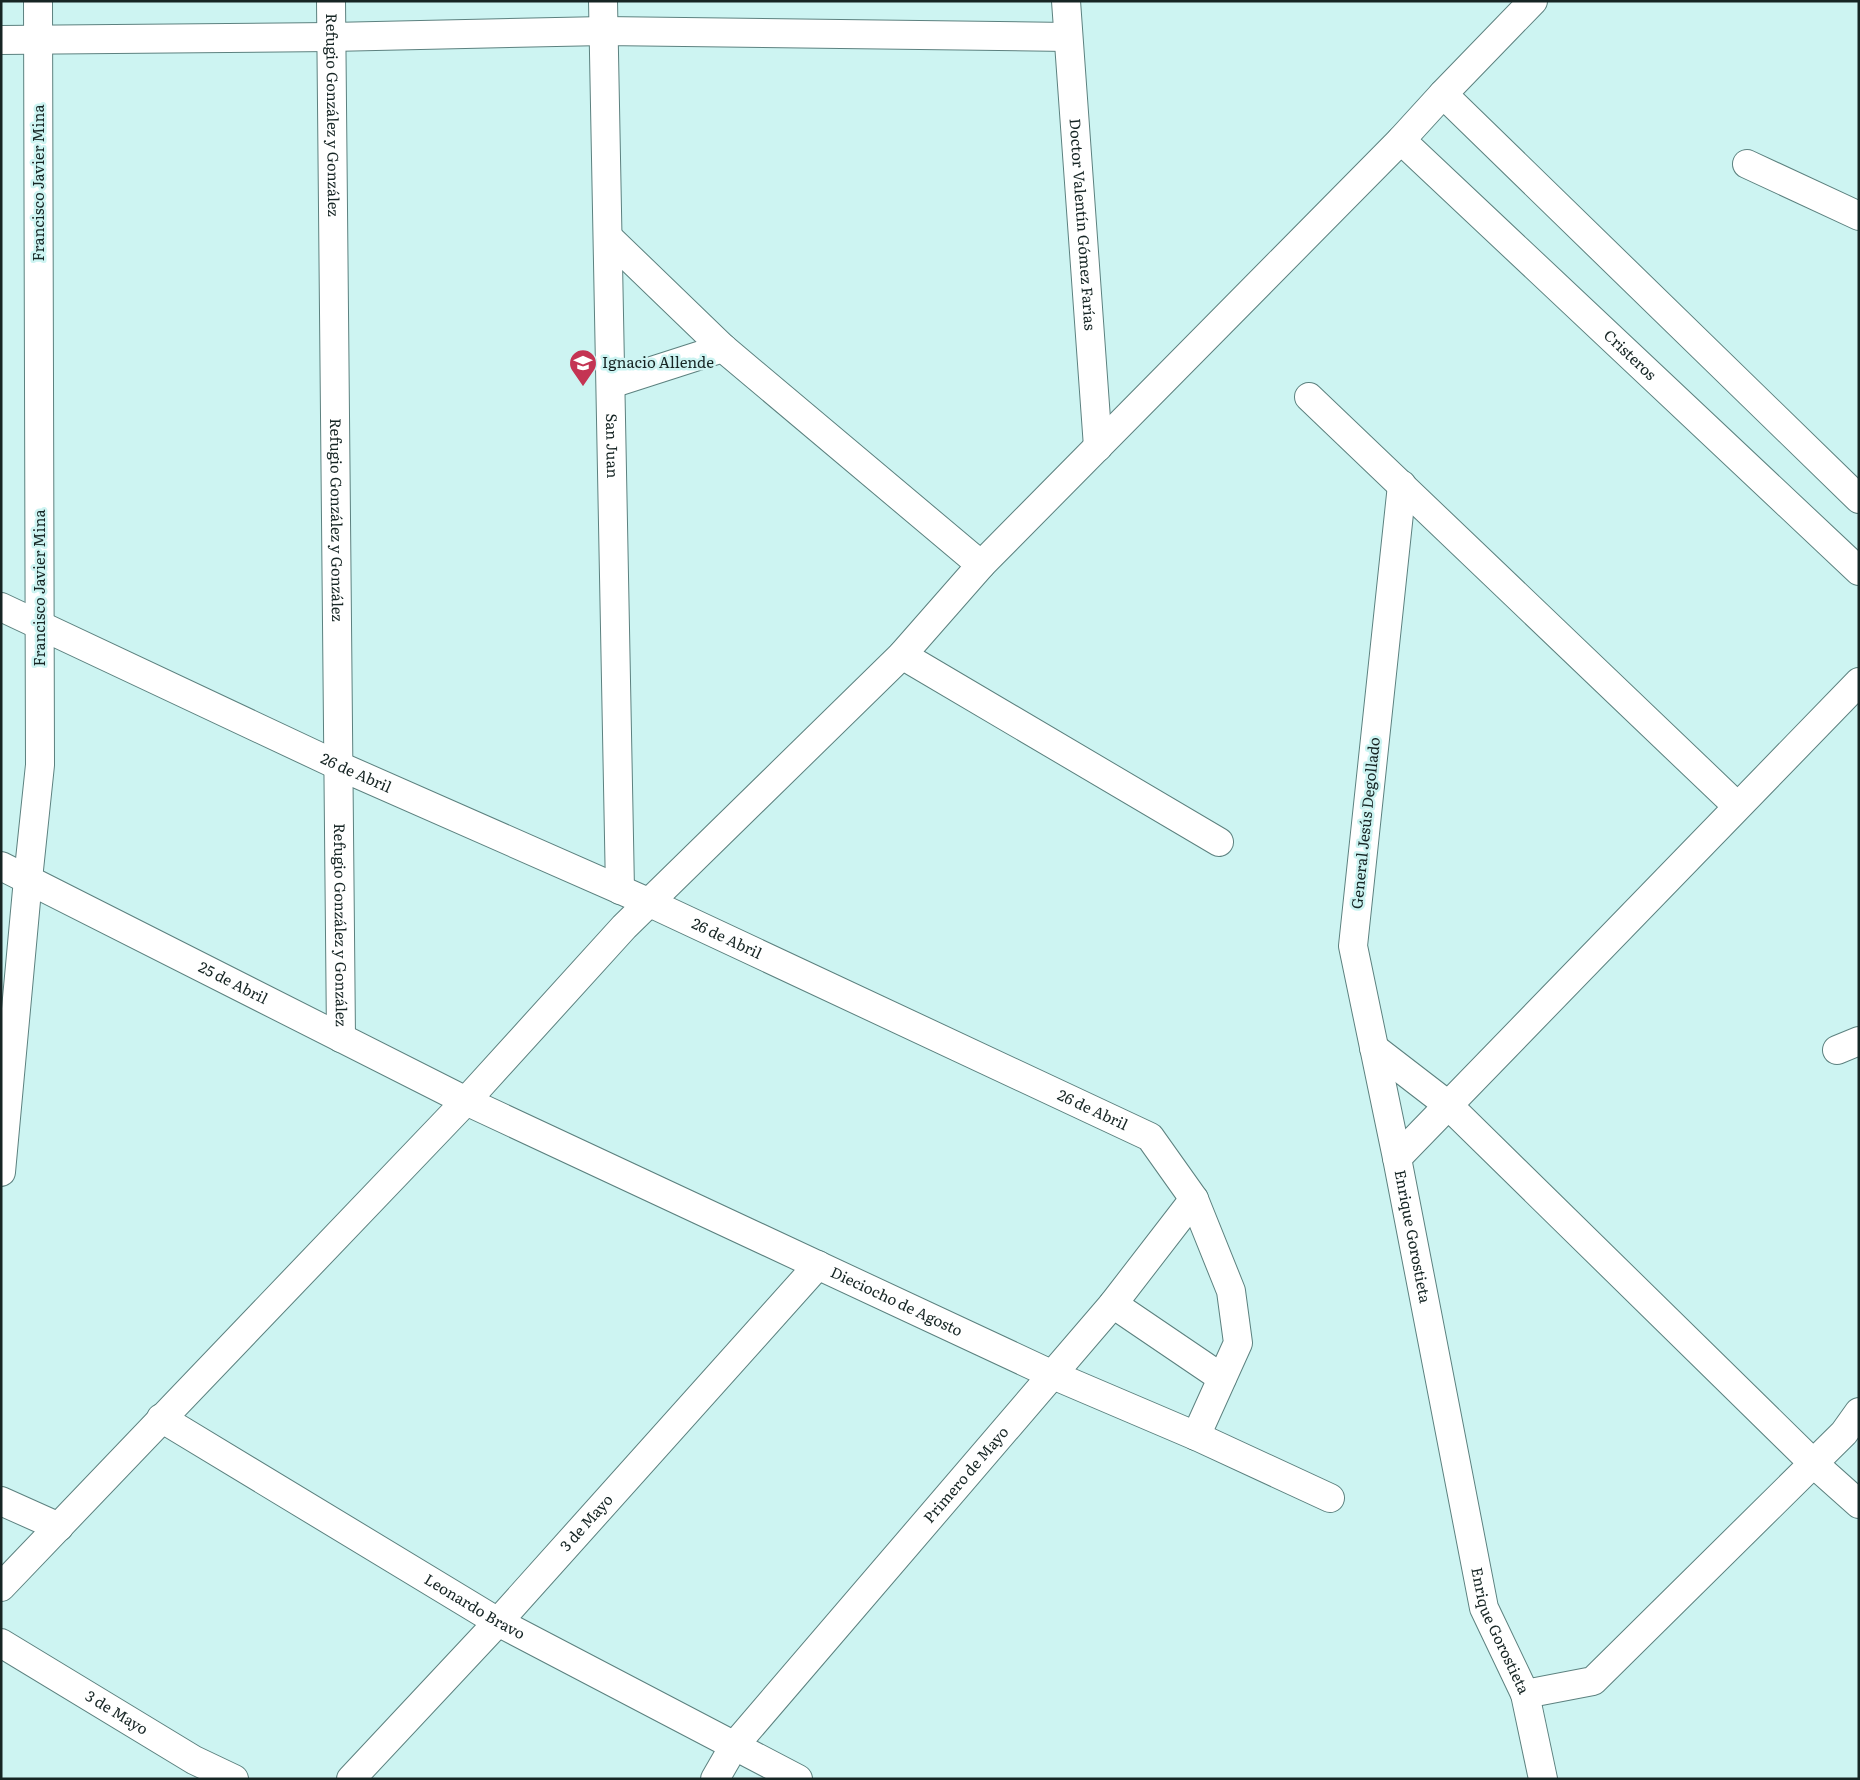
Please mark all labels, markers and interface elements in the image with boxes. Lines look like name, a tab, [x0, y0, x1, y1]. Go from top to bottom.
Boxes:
street label: Refugio González y González	[321, 13, 346, 217]
street label: Francisco Javier Mina	[26, 104, 49, 262]
street label: Doctor Valentín Gómez Farías	[1064, 118, 1103, 331]
street label: Cristeros	[1599, 323, 1662, 385]
school or university icon: Ignacio Allende	[568, 348, 598, 387]
place label: Ignacio Allende	[602, 350, 714, 373]
street label: San Juan	[601, 413, 625, 479]
street label: Refugio González y González	[325, 418, 350, 622]
street label: Francisco Javier Mina	[27, 509, 50, 667]
street label: General Jesús Degollado	[1344, 736, 1385, 910]
street label: 26 de Abril	[317, 746, 396, 798]
street label: Refugio González y González	[329, 823, 354, 1027]
street label: 26 de Abril	[688, 911, 766, 964]
street label: 25 de Abril	[195, 955, 272, 1009]
street label: 26 de Abril	[1054, 1082, 1132, 1135]
street label: Enrique Gorostieta	[1389, 1168, 1438, 1306]
street label: Dieciocho de Agosto	[827, 1260, 967, 1341]
street label: Primero de Mayo	[917, 1421, 1013, 1527]
street label: 3 de Mayo	[554, 1488, 618, 1556]
street label: Enrique Gorostieta	[1466, 1565, 1537, 1698]
street label: Leonardo Bravo	[420, 1567, 530, 1644]
street label: 3 de Mayo	[81, 1684, 153, 1740]

